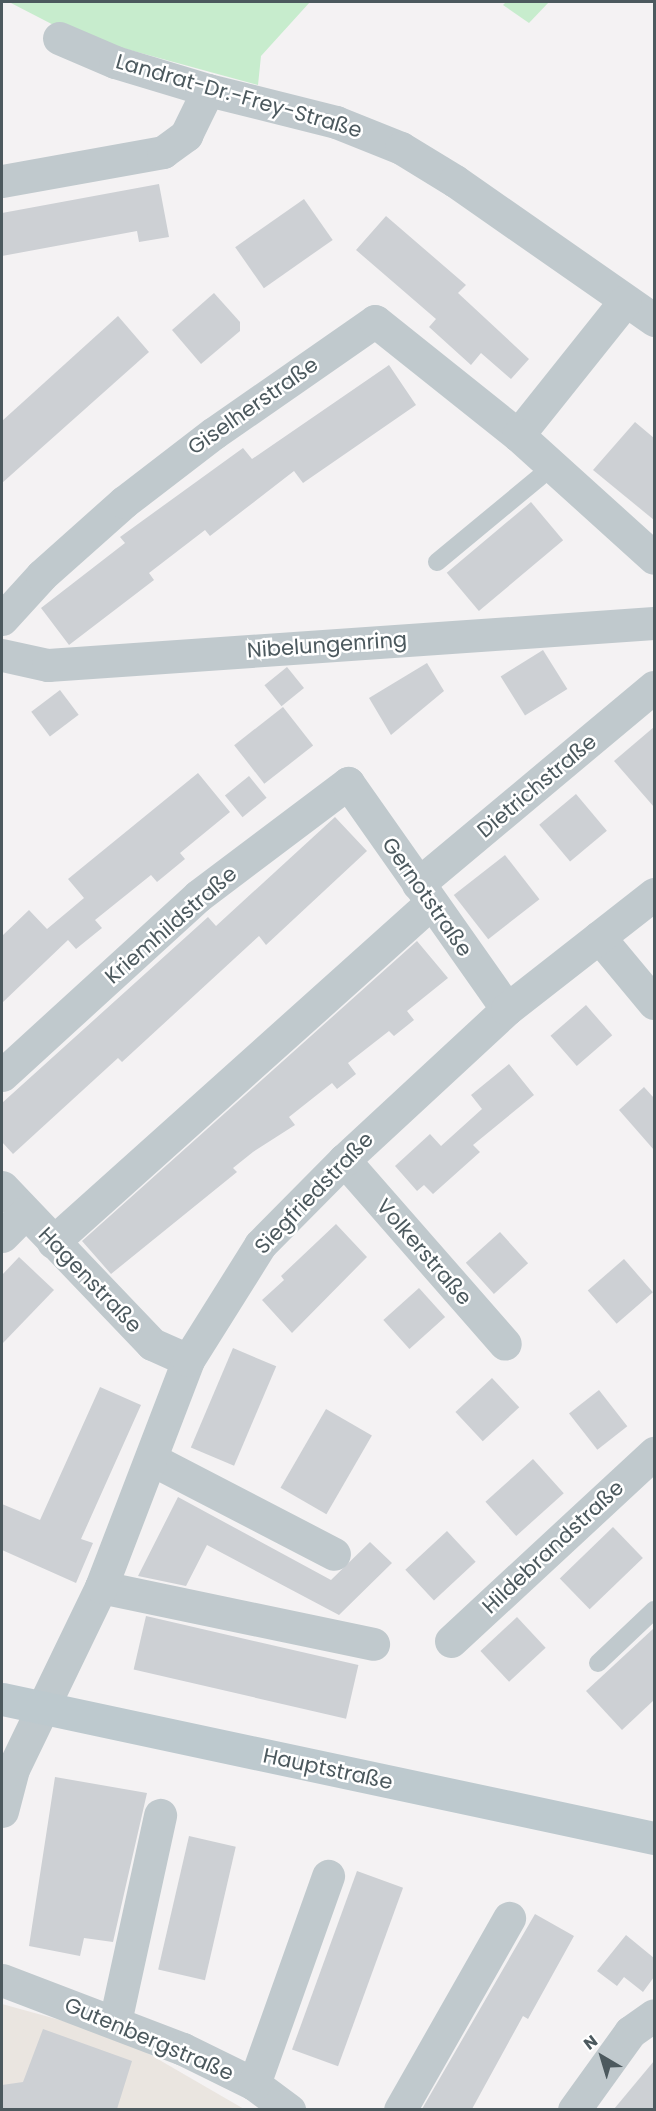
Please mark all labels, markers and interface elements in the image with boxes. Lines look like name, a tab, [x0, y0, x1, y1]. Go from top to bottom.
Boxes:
street label: Landrat-Dr.-Frey-Straße	[113, 49, 365, 143]
street label: Giselherstraße	[183, 352, 323, 460]
street label: Nibelungenring	[246, 627, 408, 663]
street label: Dietrichstraße	[472, 729, 602, 843]
street label: Gernotstraße	[377, 833, 477, 961]
street label: Kriemhildstraße	[100, 861, 242, 989]
street label: Siegfriedstraße	[249, 1127, 379, 1259]
street label: Volkerstraße	[371, 1194, 477, 1310]
street label: Hagenstraße	[33, 1222, 147, 1338]
street label: Hildebrandstraße	[477, 1475, 629, 1619]
street label: Hauptstraße	[261, 1743, 395, 1795]
street label: Gutenbergstraße	[61, 1992, 237, 2086]
north arrow	[572, 2027, 632, 2087]
text: N	[579, 2030, 602, 2055]

